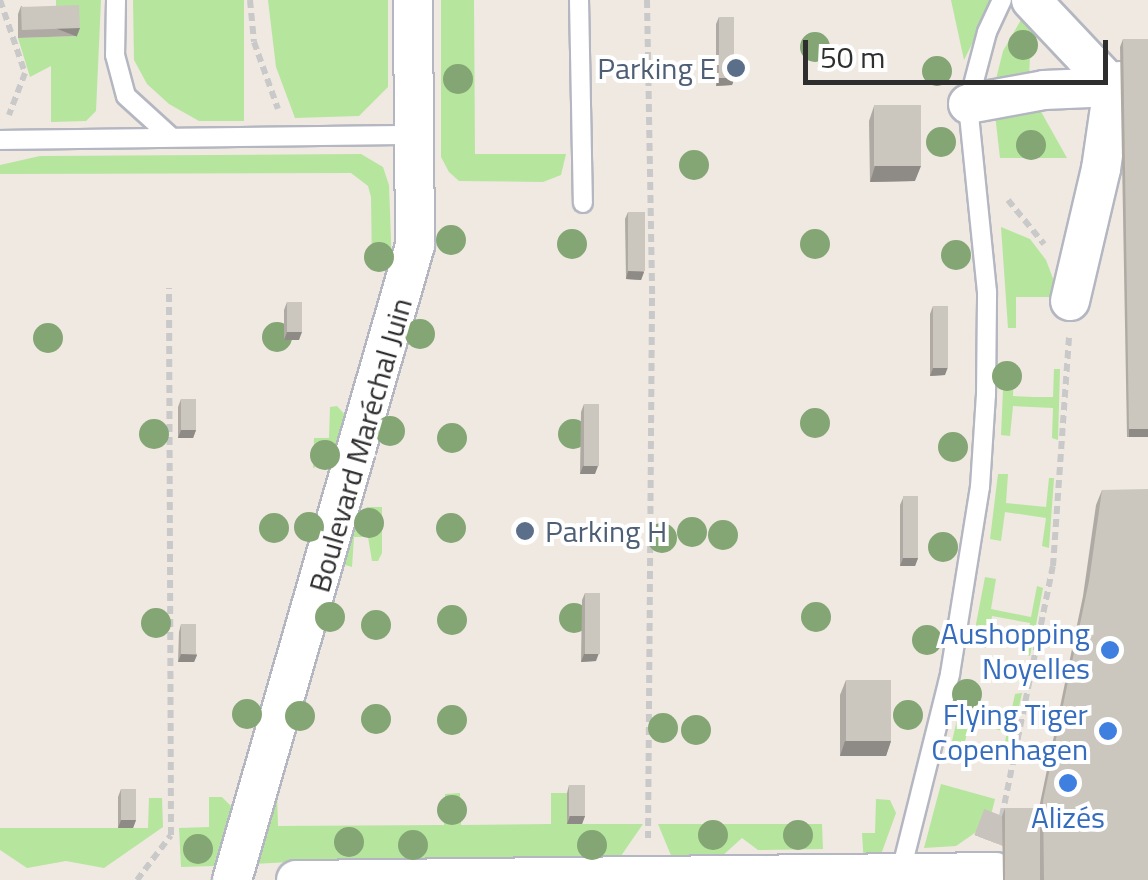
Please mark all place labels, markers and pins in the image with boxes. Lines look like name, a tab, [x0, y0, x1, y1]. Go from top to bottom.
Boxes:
place label: Parking E	[597, 50, 716, 86]
marker: Parking E	[725, 57, 747, 79]
place label: Parking H	[545, 513, 667, 549]
marker: Parking H	[514, 520, 536, 542]
place label: Aushopping Noyelles	[941, 615, 1090, 686]
marker: Aushopping Noyelles	[1099, 639, 1121, 661]
place label: Flying Tiger Copenhagen	[931, 696, 1088, 766]
marker: Flying Tiger Copenhagen	[1097, 720, 1119, 742]
marker: Alizés	[1057, 772, 1079, 794]
place label: Alizés	[1031, 799, 1105, 835]

